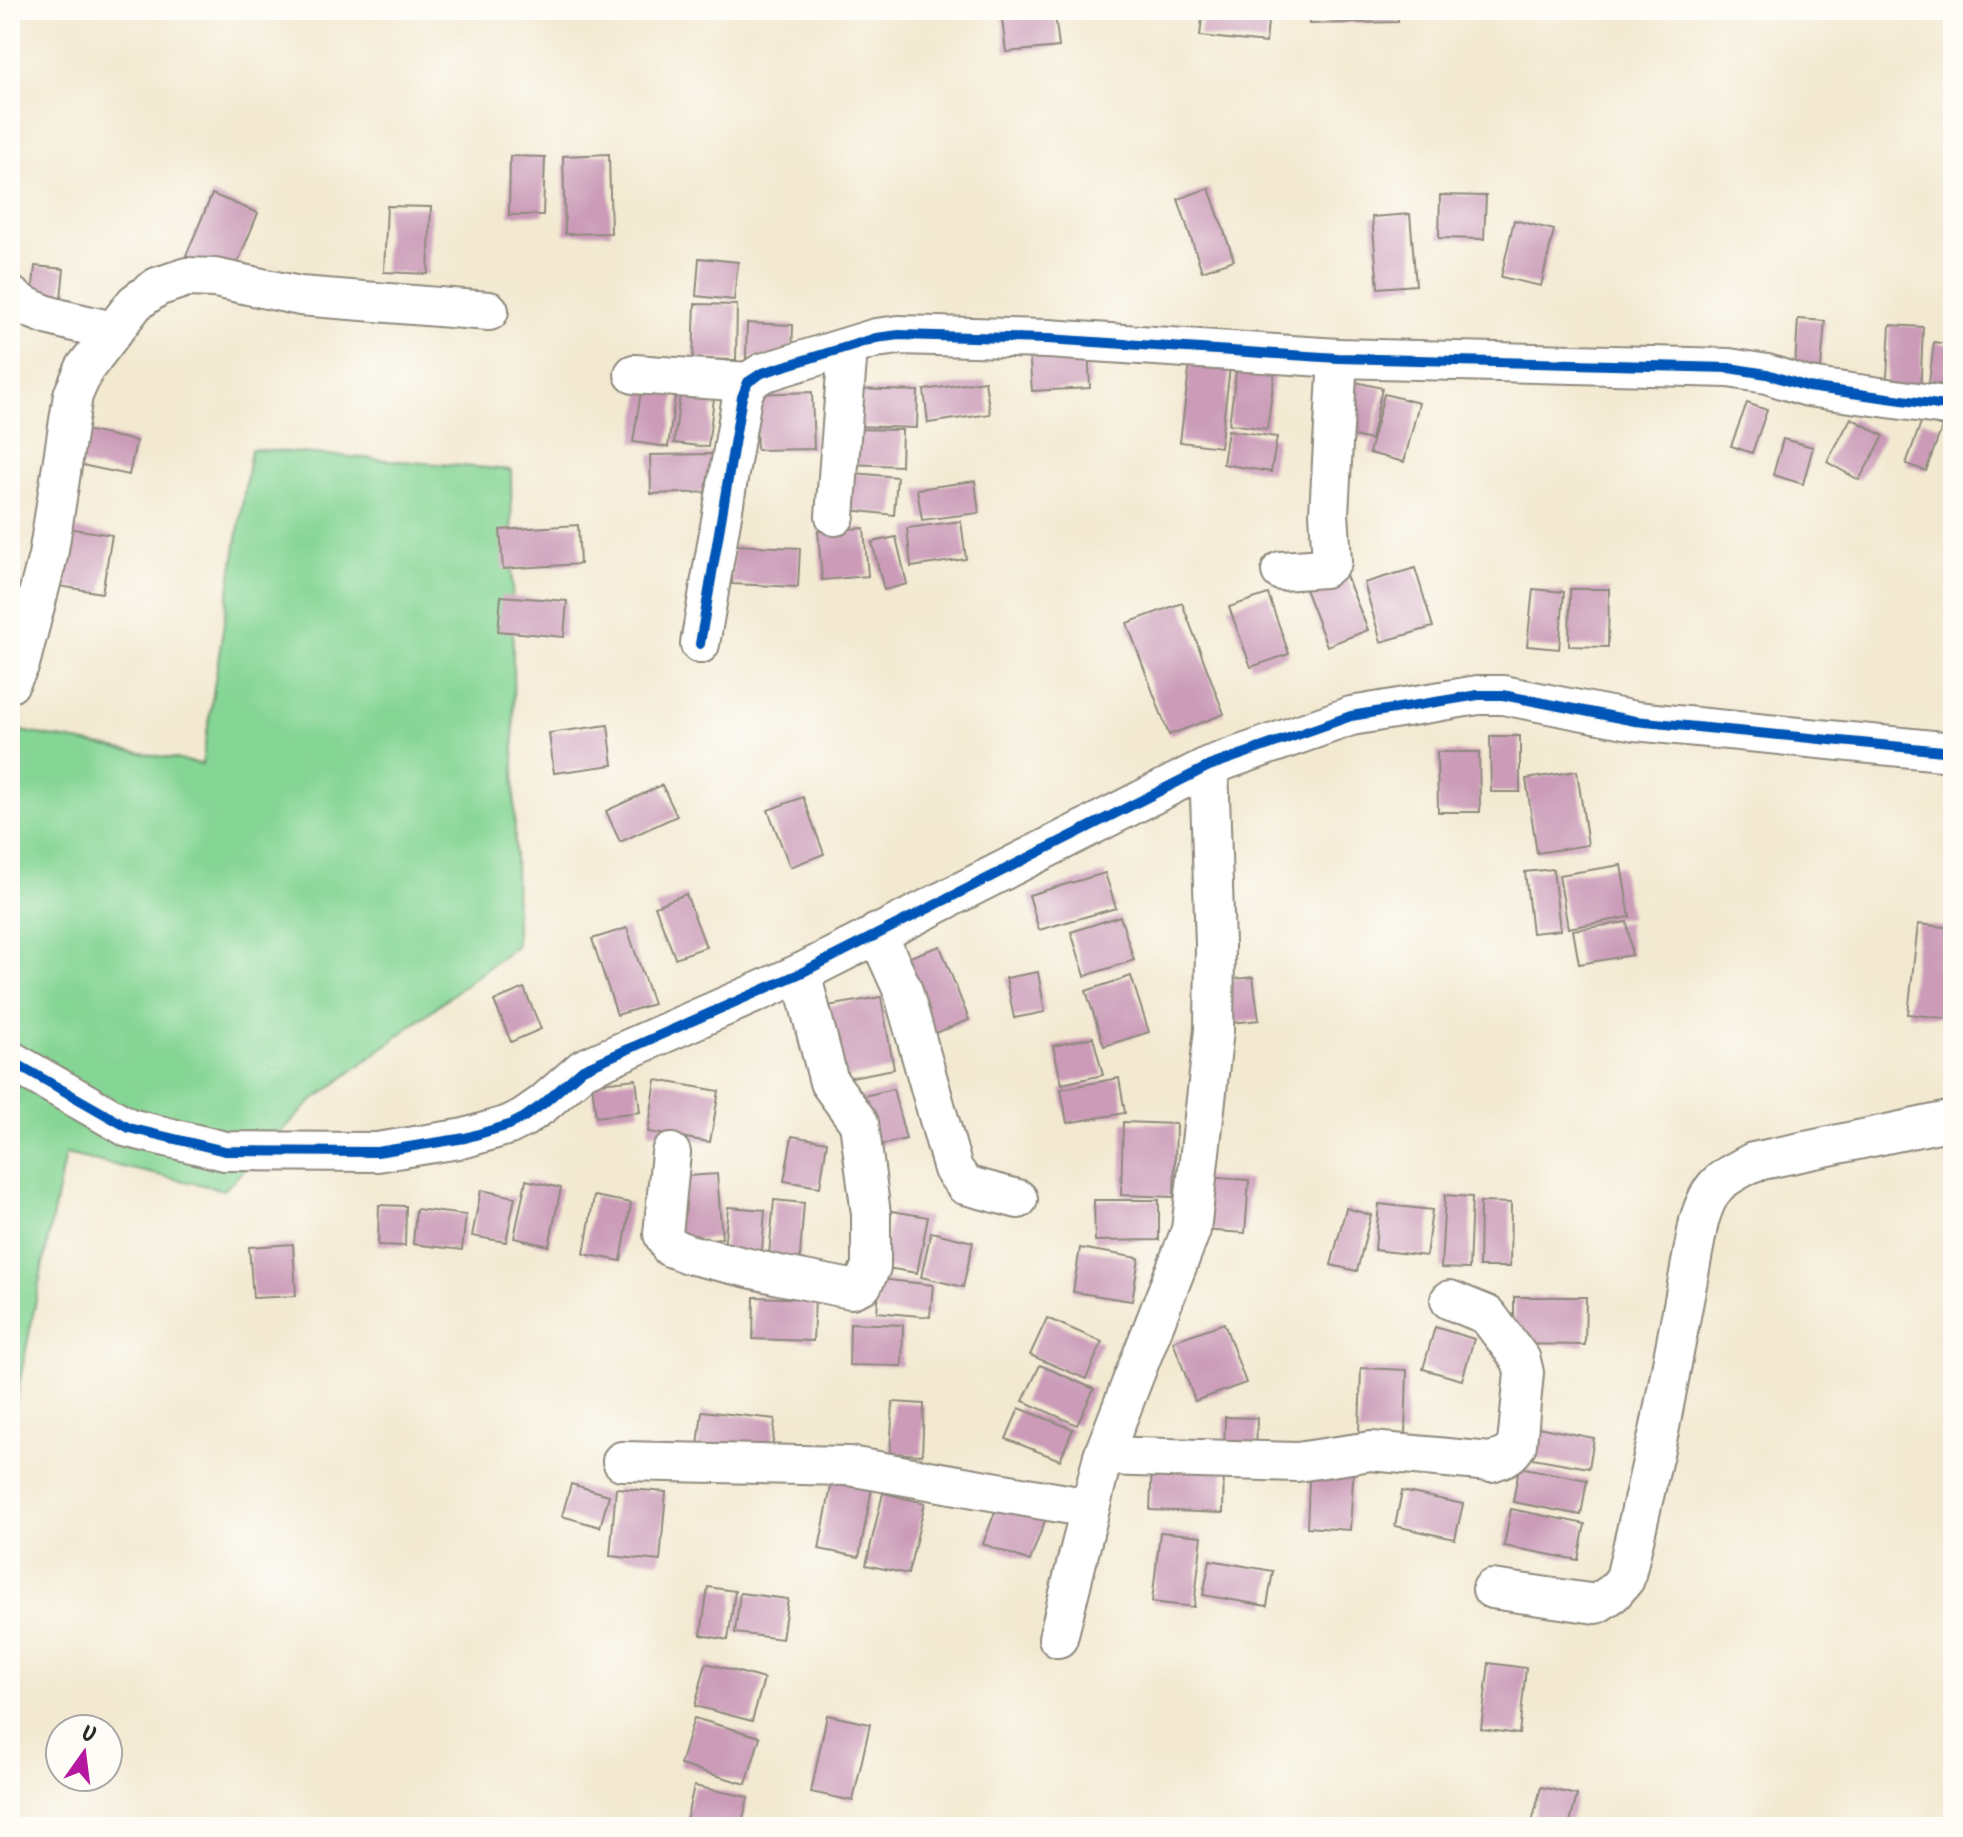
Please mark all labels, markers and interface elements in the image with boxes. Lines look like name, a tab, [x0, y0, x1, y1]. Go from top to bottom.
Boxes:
north arrow	[44, 1713, 124, 1793]
text: U	[78, 1717, 99, 1755]

